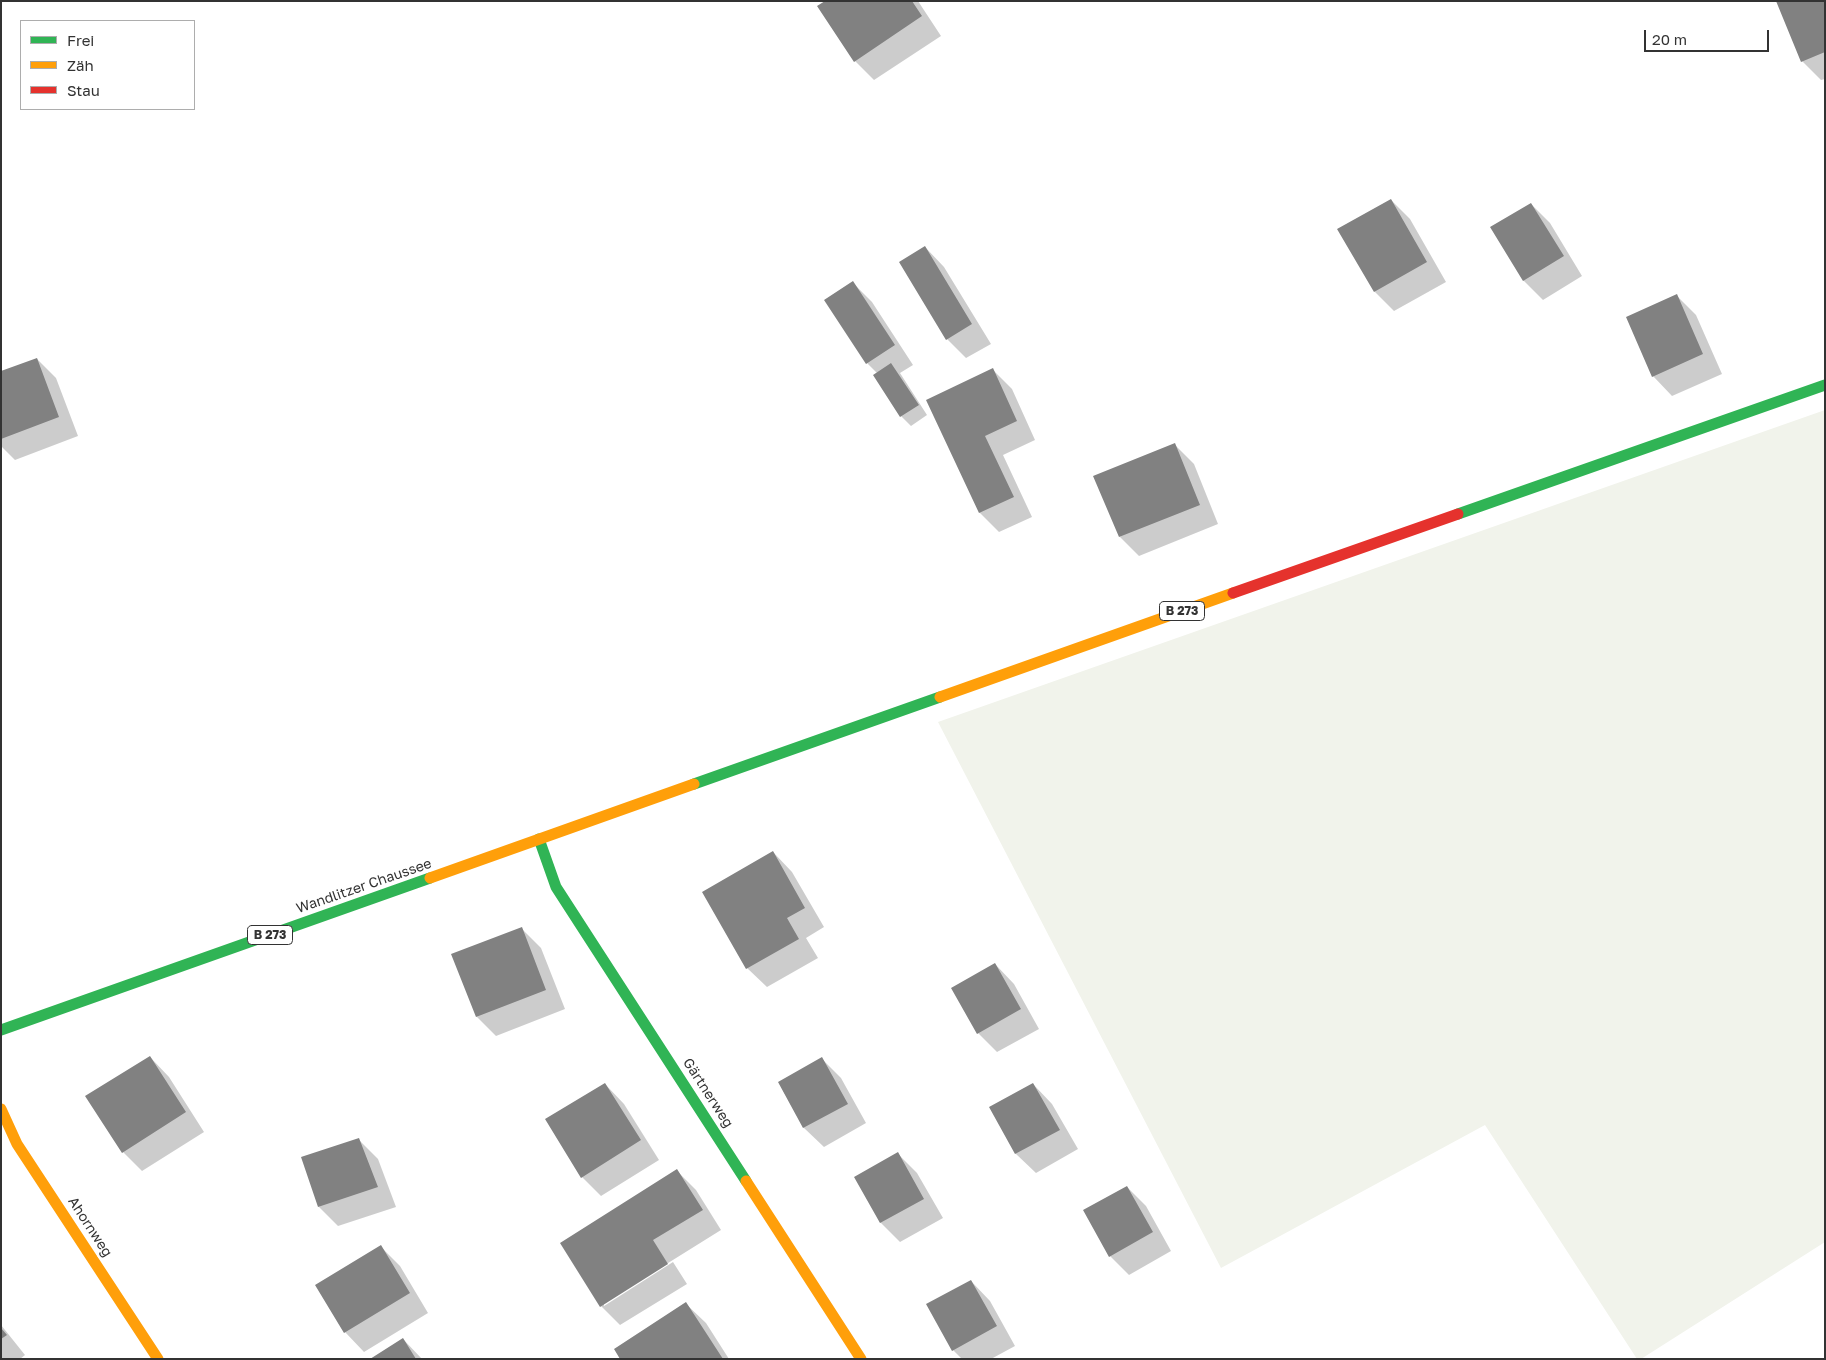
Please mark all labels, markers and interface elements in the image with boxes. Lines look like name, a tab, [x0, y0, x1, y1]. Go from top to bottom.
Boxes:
legend	[20, 20, 195, 110]
scale bar	[1646, 20, 1771, 52]
text: 20 m	[1652, 30, 1687, 48]
text: Frei	[67, 31, 94, 49]
text: Zäh	[67, 56, 94, 74]
text: Stau	[67, 81, 100, 99]
road number: B 273	[1160, 602, 1204, 620]
street label: Wandlitzer Chaussee	[294, 855, 434, 917]
road number: B 273	[248, 926, 292, 944]
street label: Gärtnerweg	[679, 1055, 737, 1131]
street label: Ahornweg	[64, 1194, 116, 1260]

